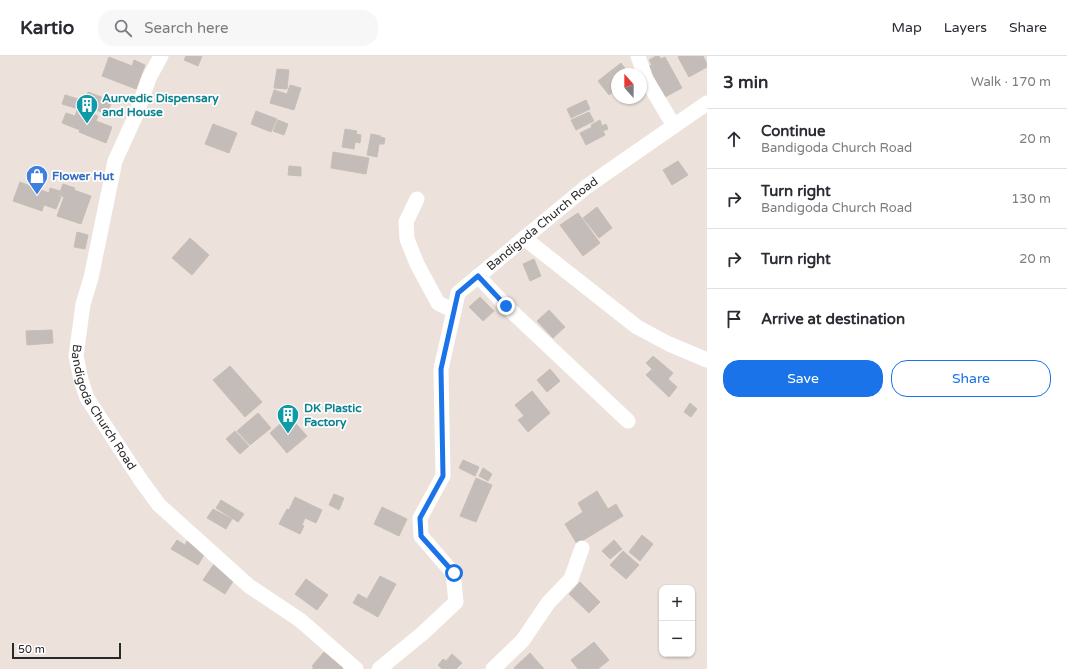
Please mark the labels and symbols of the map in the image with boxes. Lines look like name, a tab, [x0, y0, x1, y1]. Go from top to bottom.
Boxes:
north arrow	[611, 68, 647, 104]
place label: Aurvedic Dispensary and House	[102, 91, 219, 119]
building icon: Aurvedic Dispensary and House	[74, 92, 100, 125]
shop icon: Flower Hut	[24, 163, 50, 196]
place label: Flower Hut	[52, 169, 115, 183]
street label: Bandigoda Church Road	[484, 174, 600, 273]
route end	[497, 297, 515, 315]
street label: Bandigoda Church Road	[69, 343, 139, 472]
place label: DK Plastic Factory	[304, 401, 362, 430]
building icon: DK Plastic Factory	[275, 402, 301, 435]
route start	[445, 564, 463, 582]
scale bar	[12, 641, 121, 660]

